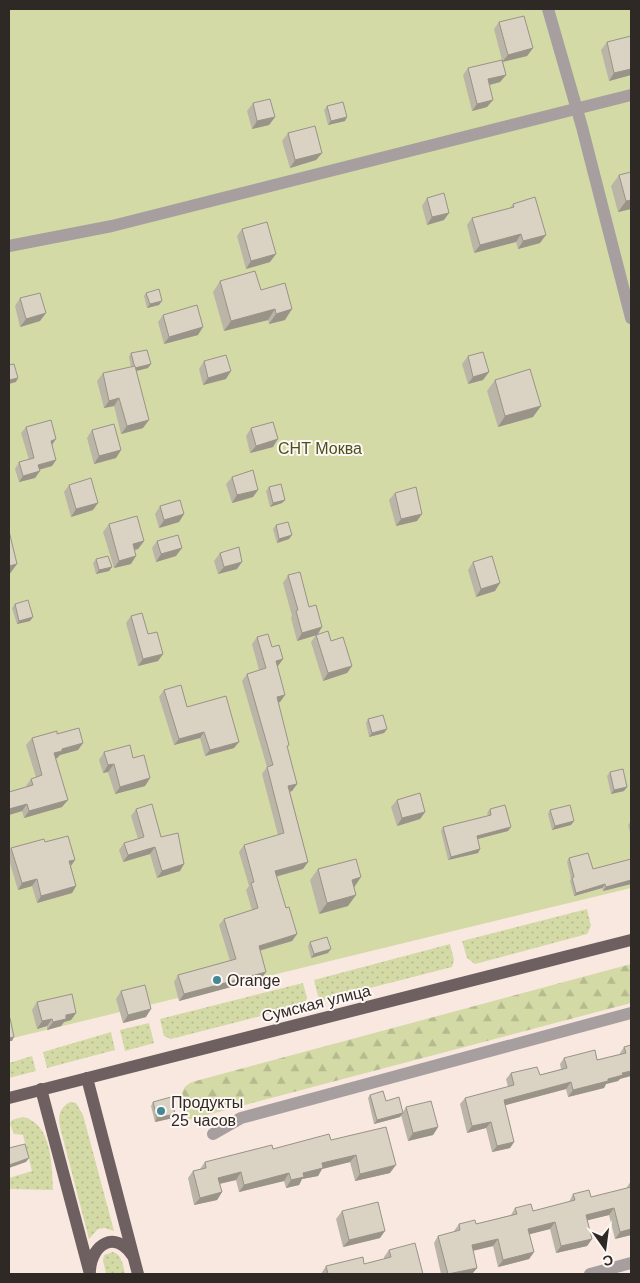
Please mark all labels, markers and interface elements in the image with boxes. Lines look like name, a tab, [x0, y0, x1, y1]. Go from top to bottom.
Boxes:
park label: СНТ Моква	[278, 440, 362, 457]
place label: Orange	[227, 972, 280, 989]
marker: Orange	[211, 974, 223, 986]
street label: Сумская улица	[260, 982, 372, 1025]
place label: Продукты 25 часов	[171, 1094, 243, 1129]
marker: Продукты 25 часов	[155, 1105, 167, 1117]
north arrow	[580, 1223, 630, 1273]
text: С	[601, 1252, 615, 1270]

